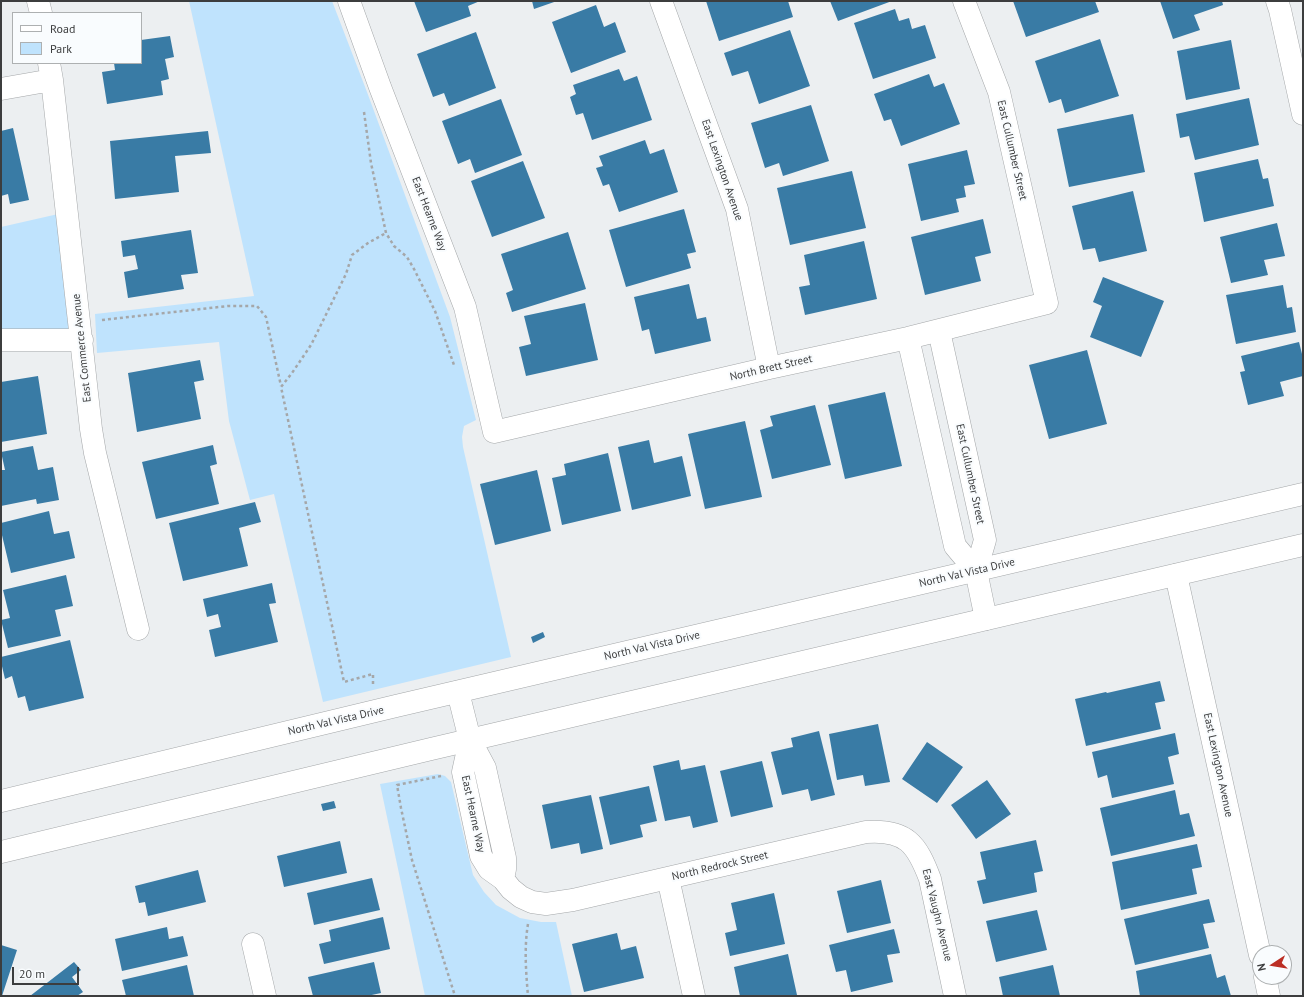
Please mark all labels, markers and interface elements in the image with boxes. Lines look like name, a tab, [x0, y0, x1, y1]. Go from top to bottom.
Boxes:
legend	[12, 12, 142, 64]
text: Road	[50, 21, 75, 36]
text: Park	[50, 41, 72, 56]
street label: East Cullumber Street	[994, 99, 1030, 201]
street label: East Lexington Avenue	[698, 118, 746, 222]
street label: East Hearne Way	[409, 175, 449, 253]
street label: East Commerce Avenue	[70, 293, 94, 403]
street label: North Brett Street	[728, 352, 814, 384]
street label: East Cullumber Street	[953, 423, 987, 525]
street label: North Val Vista Drive	[918, 556, 1016, 590]
street label: North Val Vista Drive	[603, 629, 701, 663]
street label: North Val Vista Drive	[287, 704, 385, 738]
street label: East Lexington Avenue	[1200, 712, 1236, 818]
street label: East Hearne Way	[458, 774, 488, 854]
street label: North Redrock Street	[671, 848, 769, 884]
street label: East Vaughn Avenue	[919, 867, 955, 963]
north arrow	[1252, 945, 1292, 985]
scale bar	[14, 959, 81, 985]
text: N	[1254, 962, 1269, 972]
text: 20 m	[19, 966, 45, 981]

